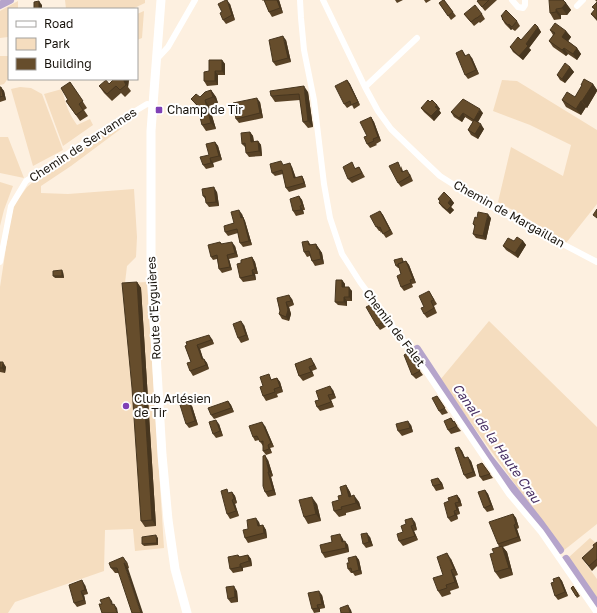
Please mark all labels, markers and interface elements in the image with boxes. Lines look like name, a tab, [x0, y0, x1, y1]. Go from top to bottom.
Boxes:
legend	[8, 8, 138, 80]
text: Road	[44, 16, 73, 31]
text: Park	[44, 36, 70, 51]
text: Building	[44, 56, 92, 71]
place label: Champ de Tir	[167, 102, 243, 117]
street label: Chemin de Servannes	[26, 104, 139, 185]
marker: Champ de Tir	[154, 105, 164, 115]
street label: Chemin de Margaillan	[451, 177, 568, 250]
street label: Route d'Eyguières	[143, 256, 164, 360]
street label: Chemin de Falet	[360, 286, 429, 370]
water label: Canal de la Haute Crau	[450, 380, 545, 507]
place label: Club Arlésien de Tir	[134, 391, 211, 420]
marker: Club Arlésien de Tir	[121, 401, 131, 411]

